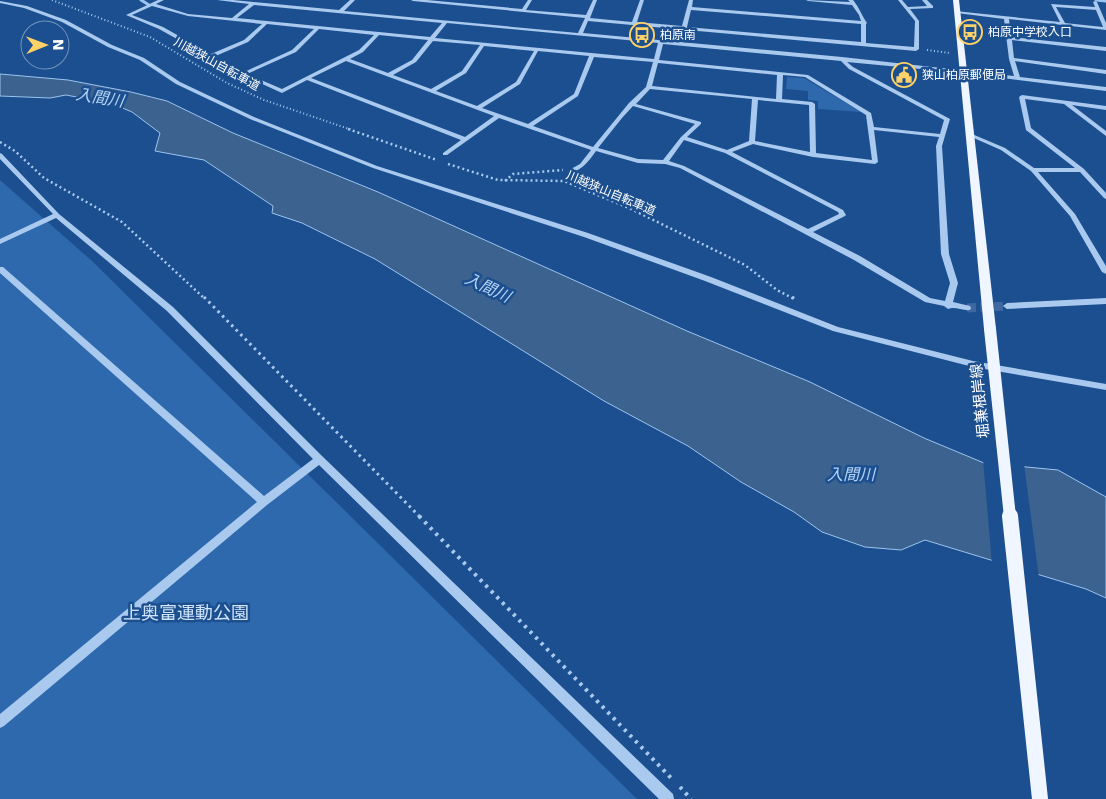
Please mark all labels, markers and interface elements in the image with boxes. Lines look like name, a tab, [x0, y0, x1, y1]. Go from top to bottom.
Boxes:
bus stop icon: 柏原中学校入口	[957, 19, 983, 45]
north arrow	[20, 20, 70, 70]
bus stop icon: 柏原南	[629, 22, 655, 48]
place label: 柏原中学校入口	[988, 25, 1072, 39]
place label: 柏原南	[660, 28, 696, 42]
street label: 川越狭山自転車道	[172, 35, 262, 93]
text: N	[50, 39, 66, 51]
public building icon: 狭山柏原郵便局	[891, 62, 917, 88]
place label: 狭山柏原郵便局	[922, 68, 1006, 82]
water label: 入間川	[75, 84, 127, 111]
street label: 川越狭山自転車道	[564, 168, 658, 218]
water label: 入間川	[462, 269, 515, 307]
street label: 堀兼根岸線	[967, 363, 993, 439]
water label: 入間川	[827, 465, 877, 484]
park label: 上奥富運動公園	[123, 602, 249, 623]

